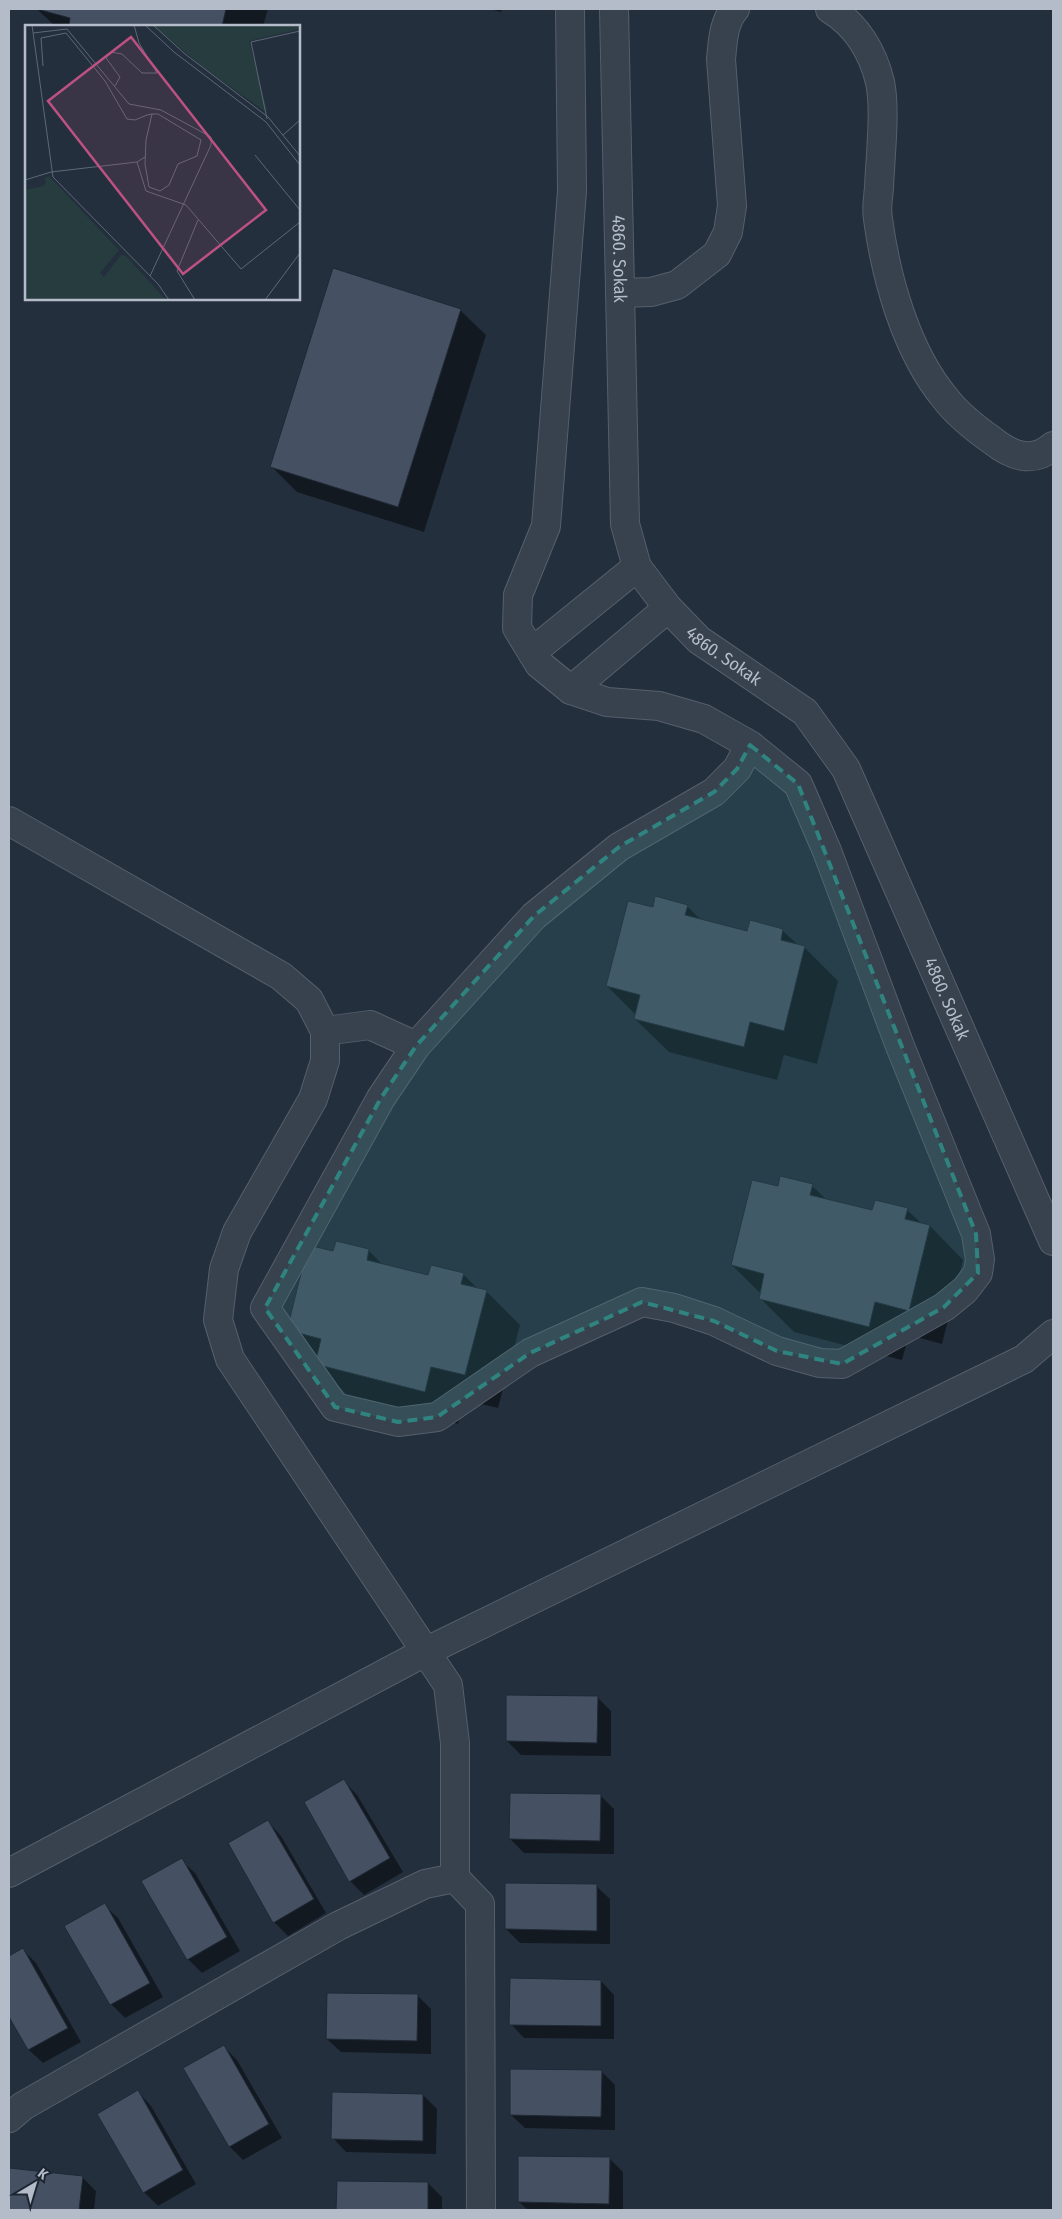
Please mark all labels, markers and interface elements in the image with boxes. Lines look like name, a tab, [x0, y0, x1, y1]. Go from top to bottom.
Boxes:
inset map	[25, 25, 300, 300]
street label: 4860. Sokak	[607, 215, 631, 304]
street label: 4860. Sokak	[681, 622, 766, 691]
street label: 4860. Sokak	[919, 954, 975, 1044]
north arrow	[10, 2159, 60, 2209]
text: K	[34, 2165, 52, 2184]

